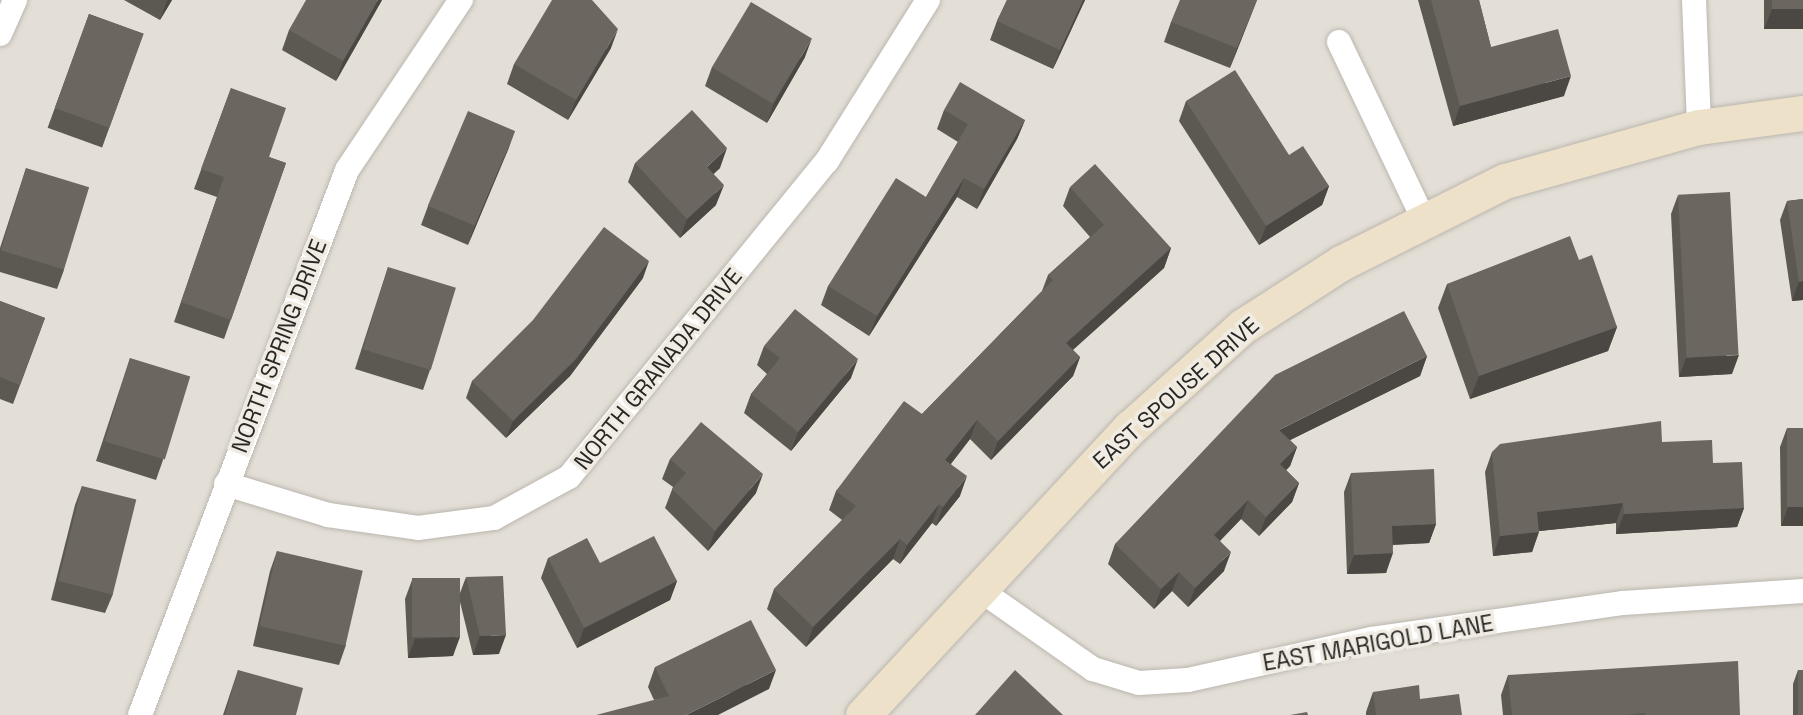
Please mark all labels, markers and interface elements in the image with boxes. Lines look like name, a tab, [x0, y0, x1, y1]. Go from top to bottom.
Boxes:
street label: NORTH SPRING DRIVE	[226, 235, 332, 457]
street label: NORTH GRANADA DRIVE	[568, 263, 748, 475]
street label: EAST SPOUSE DRIVE	[1087, 311, 1265, 475]
street label: EAST MARIGOLD LANE	[1260, 609, 1496, 677]

